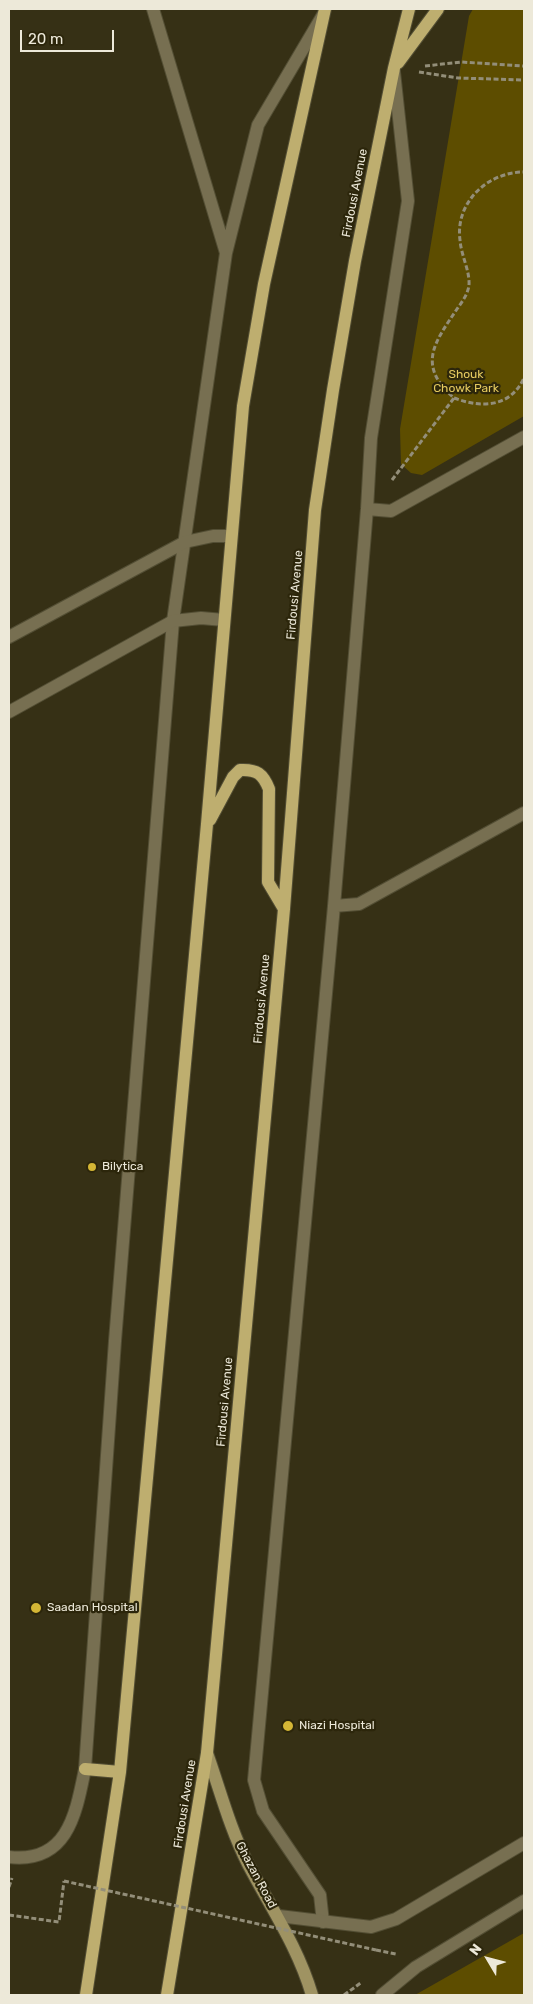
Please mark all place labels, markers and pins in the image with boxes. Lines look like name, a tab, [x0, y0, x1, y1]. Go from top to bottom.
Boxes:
place label: Bilytica	[102, 1160, 143, 1174]
marker: Bilytica	[86, 1161, 98, 1173]
marker: Saadan Hospital	[29, 1601, 43, 1615]
place label: Saadan Hospital	[47, 1601, 138, 1615]
marker: Niazi Hospital	[281, 1719, 295, 1733]
place label: Niazi Hospital	[299, 1719, 375, 1733]

